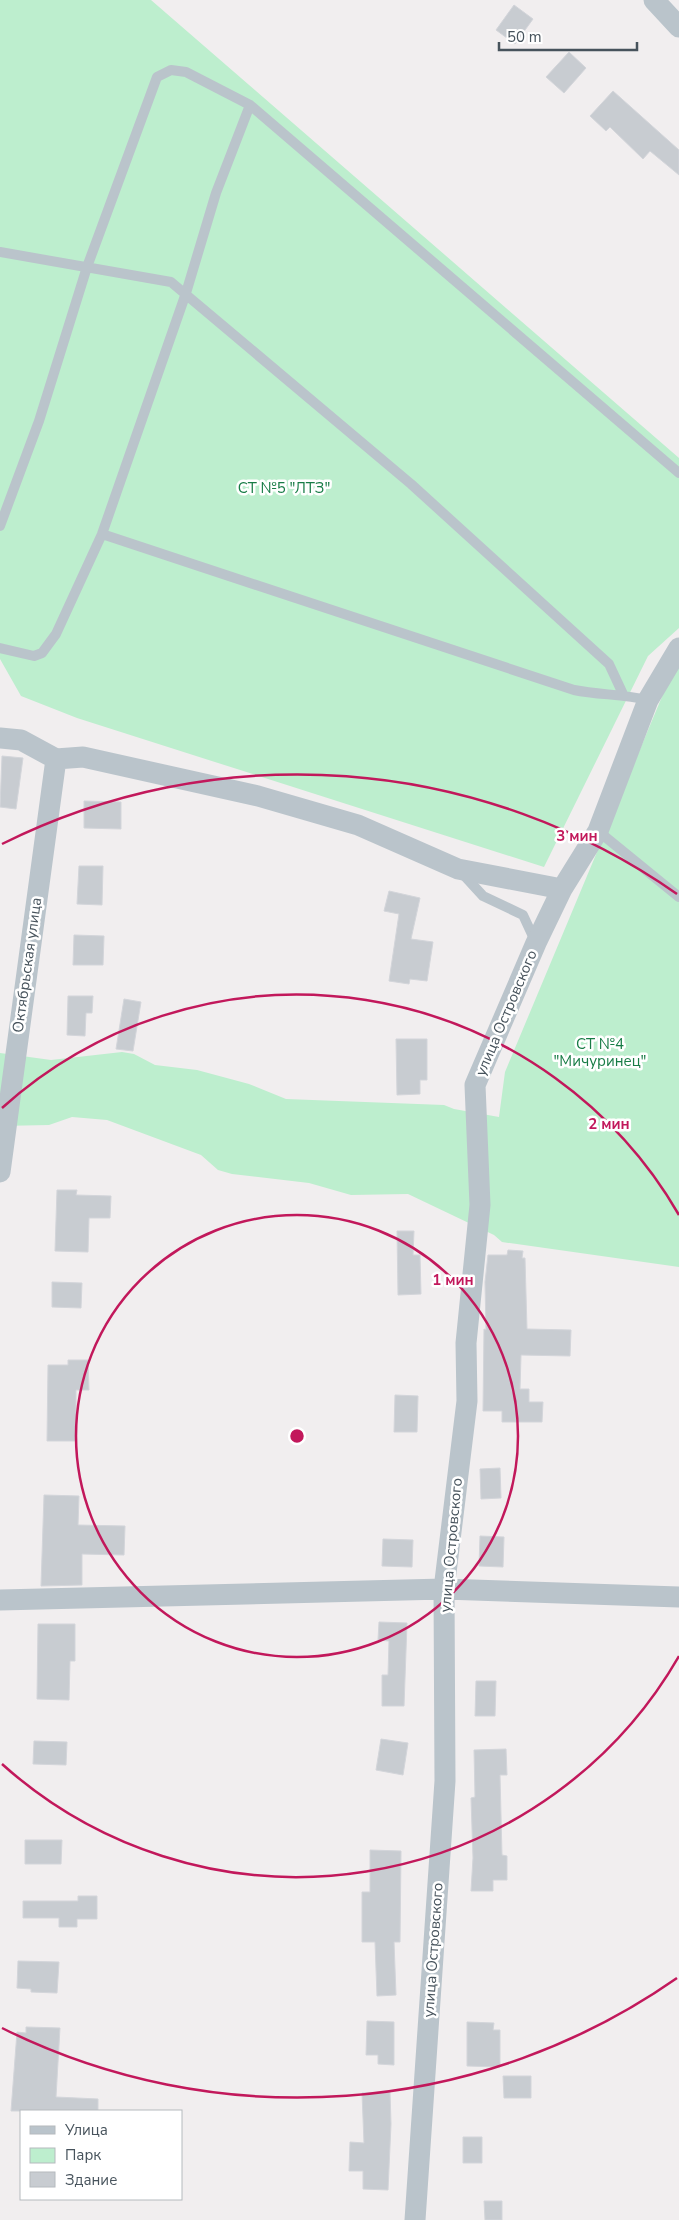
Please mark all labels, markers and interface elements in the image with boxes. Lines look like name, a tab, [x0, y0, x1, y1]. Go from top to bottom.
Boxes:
scale bar	[499, 20, 636, 52]
text: 50 m	[507, 27, 542, 47]
park label: СТ №5 "ЛТЗ"	[238, 478, 330, 498]
text: 3 мин	[556, 826, 598, 846]
street label: Октябрьская улица	[8, 896, 46, 1034]
street label: улица Островского	[470, 947, 542, 1079]
park label: СТ №4 "Мичуринец"	[554, 1034, 647, 1071]
text: 2 мин	[588, 1114, 630, 1134]
text: 1 мин	[432, 1270, 474, 1290]
centre of rings	[288, 1427, 306, 1445]
street label: улица Островского	[435, 1477, 467, 1613]
street label: улица Островского	[418, 1882, 448, 2018]
legend	[20, 2110, 182, 2200]
text: Улица	[64, 2120, 108, 2140]
text: Парк	[65, 2145, 101, 2165]
text: Здание	[65, 2170, 117, 2190]

